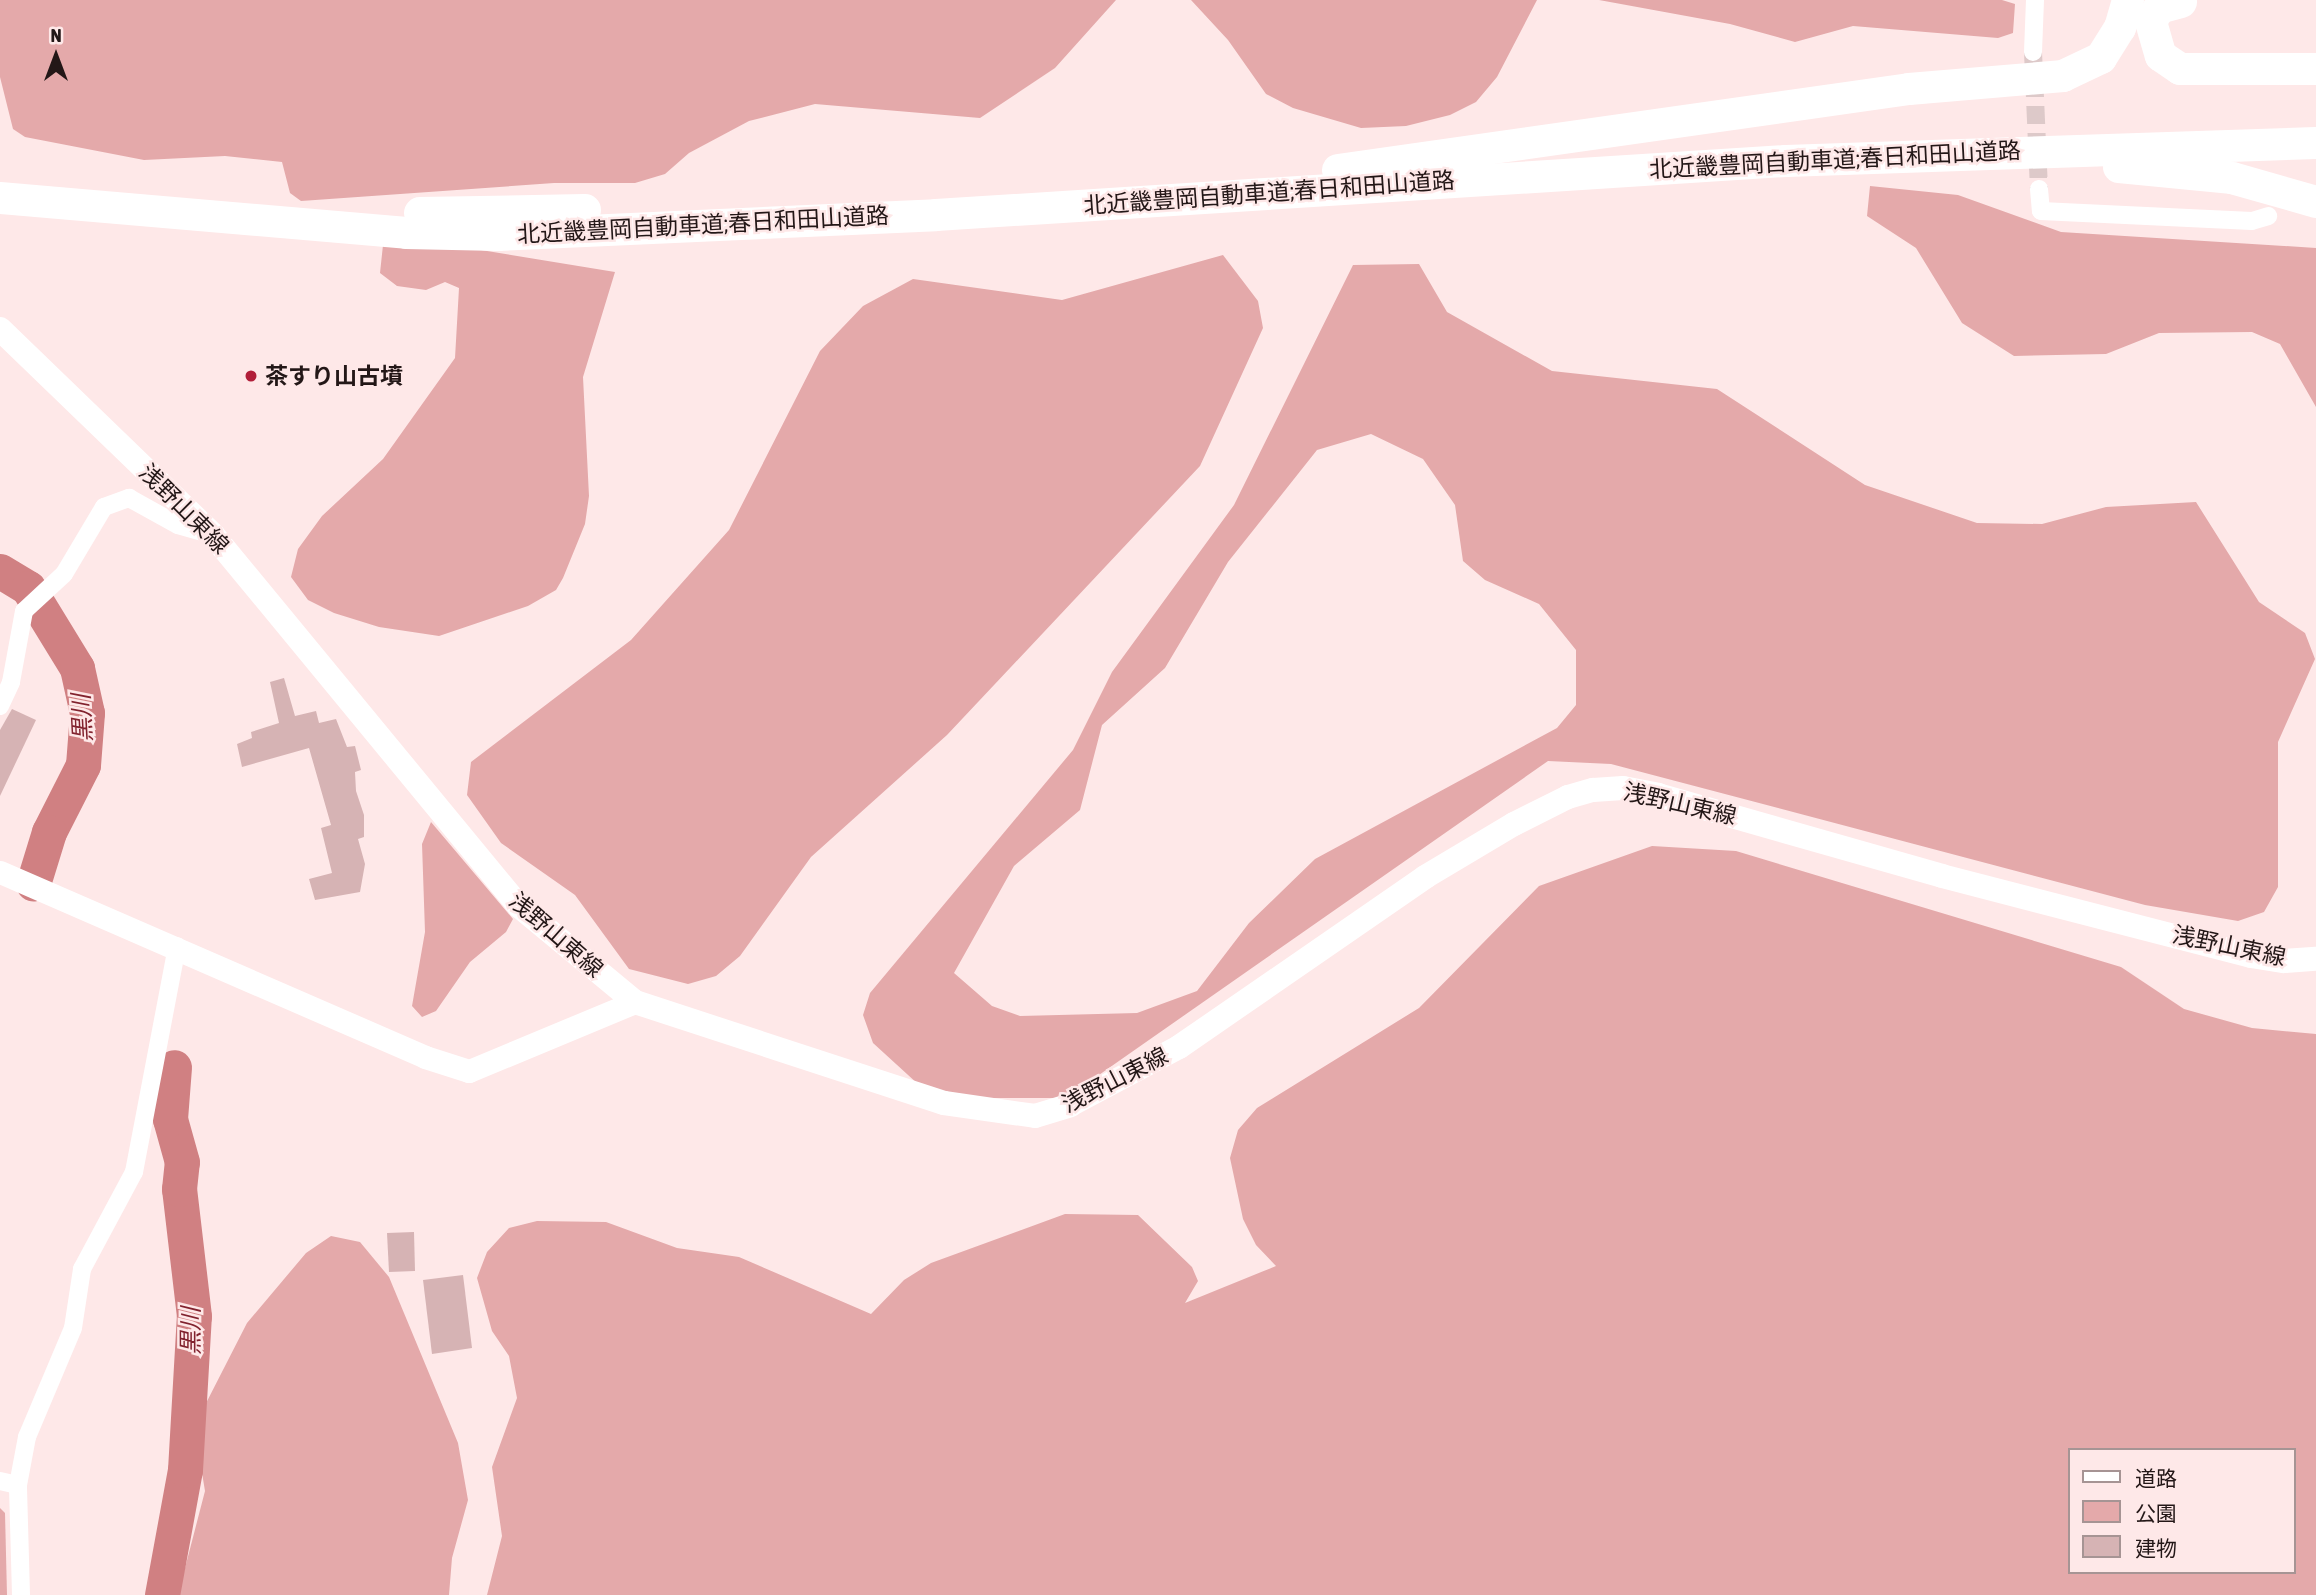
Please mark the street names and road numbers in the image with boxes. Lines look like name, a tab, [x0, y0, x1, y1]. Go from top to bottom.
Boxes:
street label: 北近畿豊岡自動車道;春日和田山道路	[1648, 136, 2022, 184]
street label: 北近畿豊岡自動車道;春日和田山道路	[1082, 166, 1456, 220]
street label: 北近畿豊岡自動車道;春日和田山道路	[516, 201, 890, 249]
street label: 浅野山東線	[134, 459, 234, 559]
street label: 浅野山東線	[1621, 778, 1739, 830]
street label: 浅野山東線	[504, 887, 608, 983]
street label: 浅野山東線	[2170, 921, 2288, 971]
street label: 浅野山東線	[1058, 1042, 1172, 1118]

